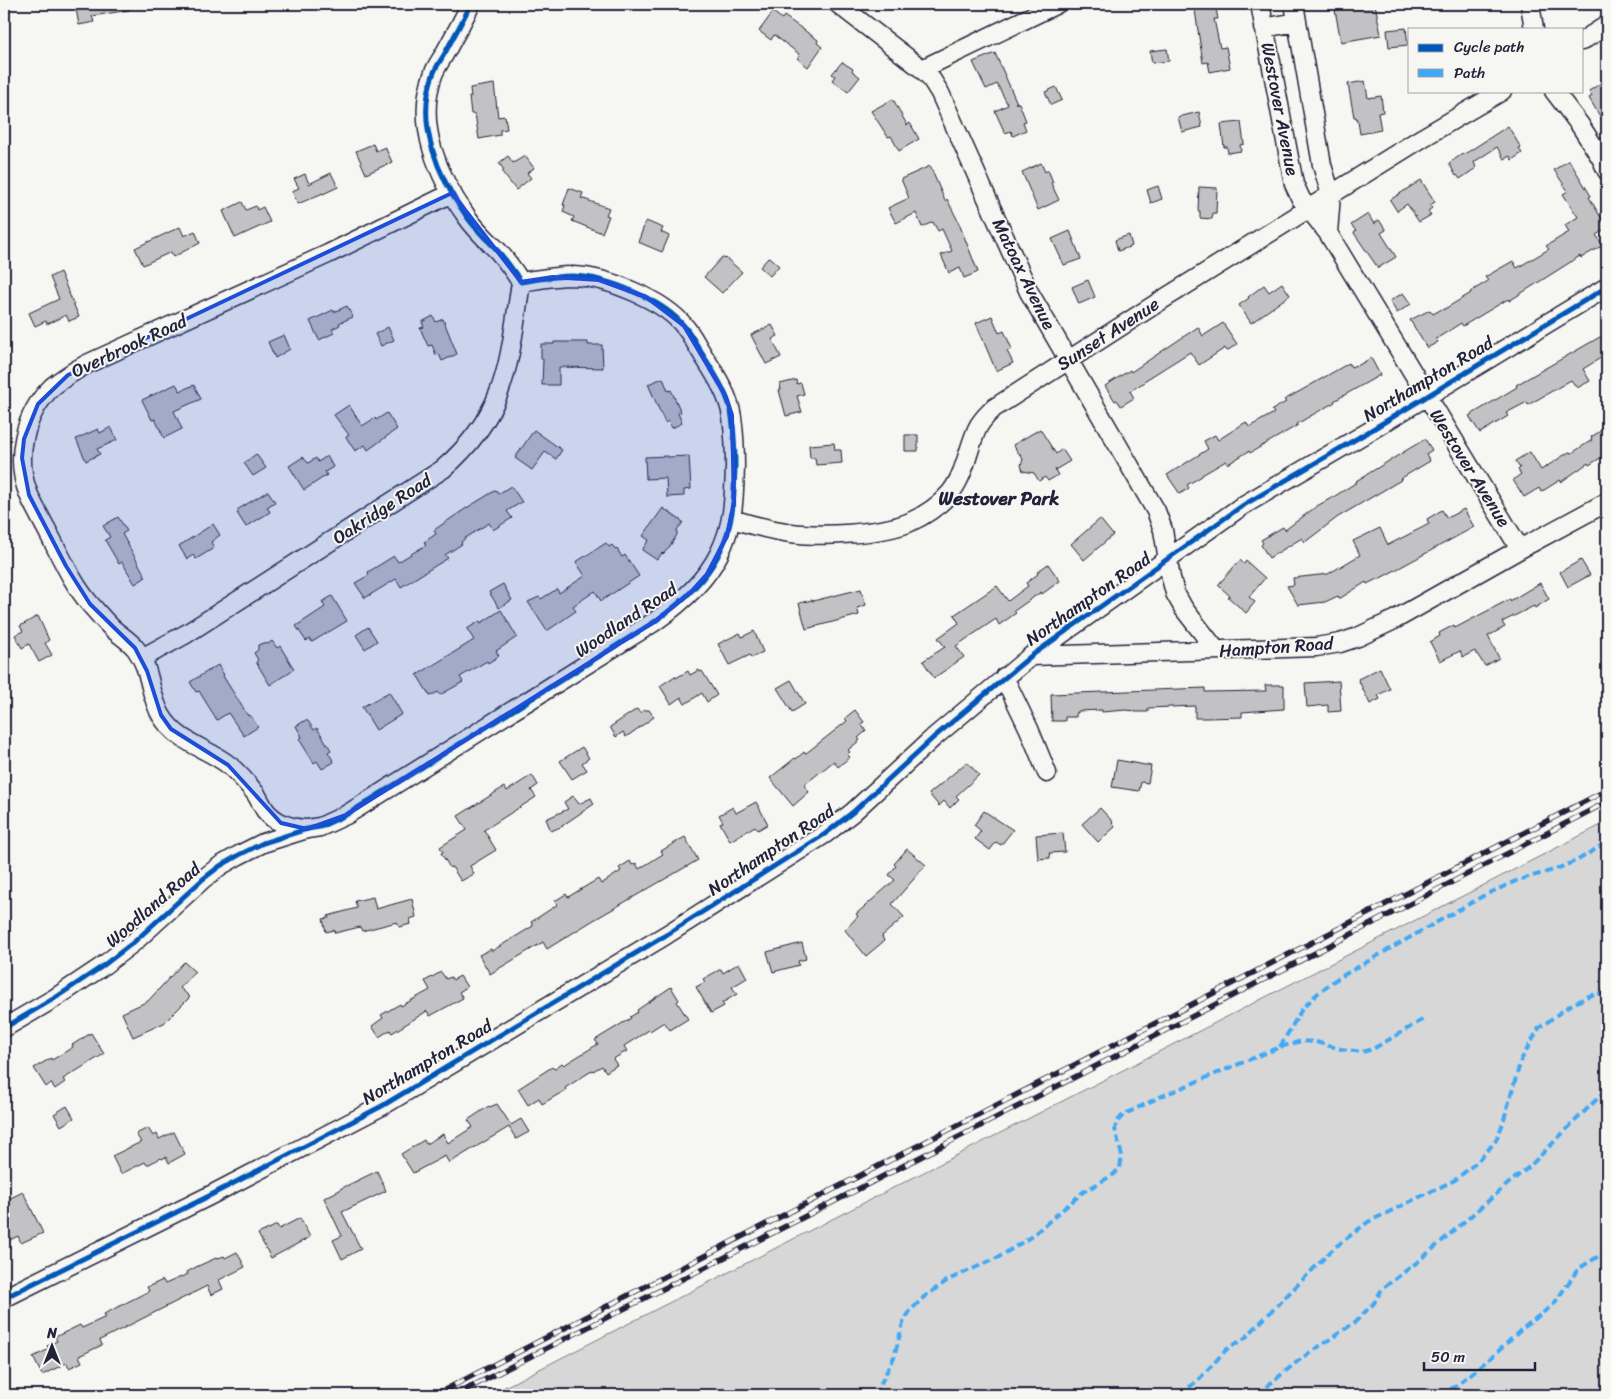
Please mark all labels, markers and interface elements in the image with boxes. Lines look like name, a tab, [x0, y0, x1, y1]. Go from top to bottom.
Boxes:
legend	[1408, 28, 1584, 92]
text: Cycle path	[1454, 34, 1525, 60]
street label: Westover Avenue	[1251, 40, 1309, 179]
text: Path	[1454, 60, 1485, 86]
street label: Matoax Avenue	[983, 213, 1065, 336]
street label: Sunset Avenue	[1050, 289, 1166, 379]
street label: Overbrook Road	[66, 305, 194, 387]
street label: Northampton Road	[1356, 326, 1501, 431]
street label: Westover Avenue	[1421, 402, 1520, 534]
street label: Oakridge Road	[326, 464, 439, 553]
district label: Westover Park	[939, 482, 1059, 515]
street label: Northampton Road	[1018, 543, 1159, 654]
street label: Woodland Road	[568, 573, 685, 666]
street label: Hampton Road	[1218, 627, 1336, 667]
street label: Northampton Road	[701, 795, 842, 905]
street label: Woodland Road	[98, 853, 209, 956]
street label: Northampton Road	[355, 1009, 500, 1114]
text: N	[46, 1321, 57, 1346]
north arrow	[28, 1322, 78, 1372]
scale bar	[1424, 1339, 1535, 1371]
text: 50 m	[1431, 1344, 1466, 1370]

